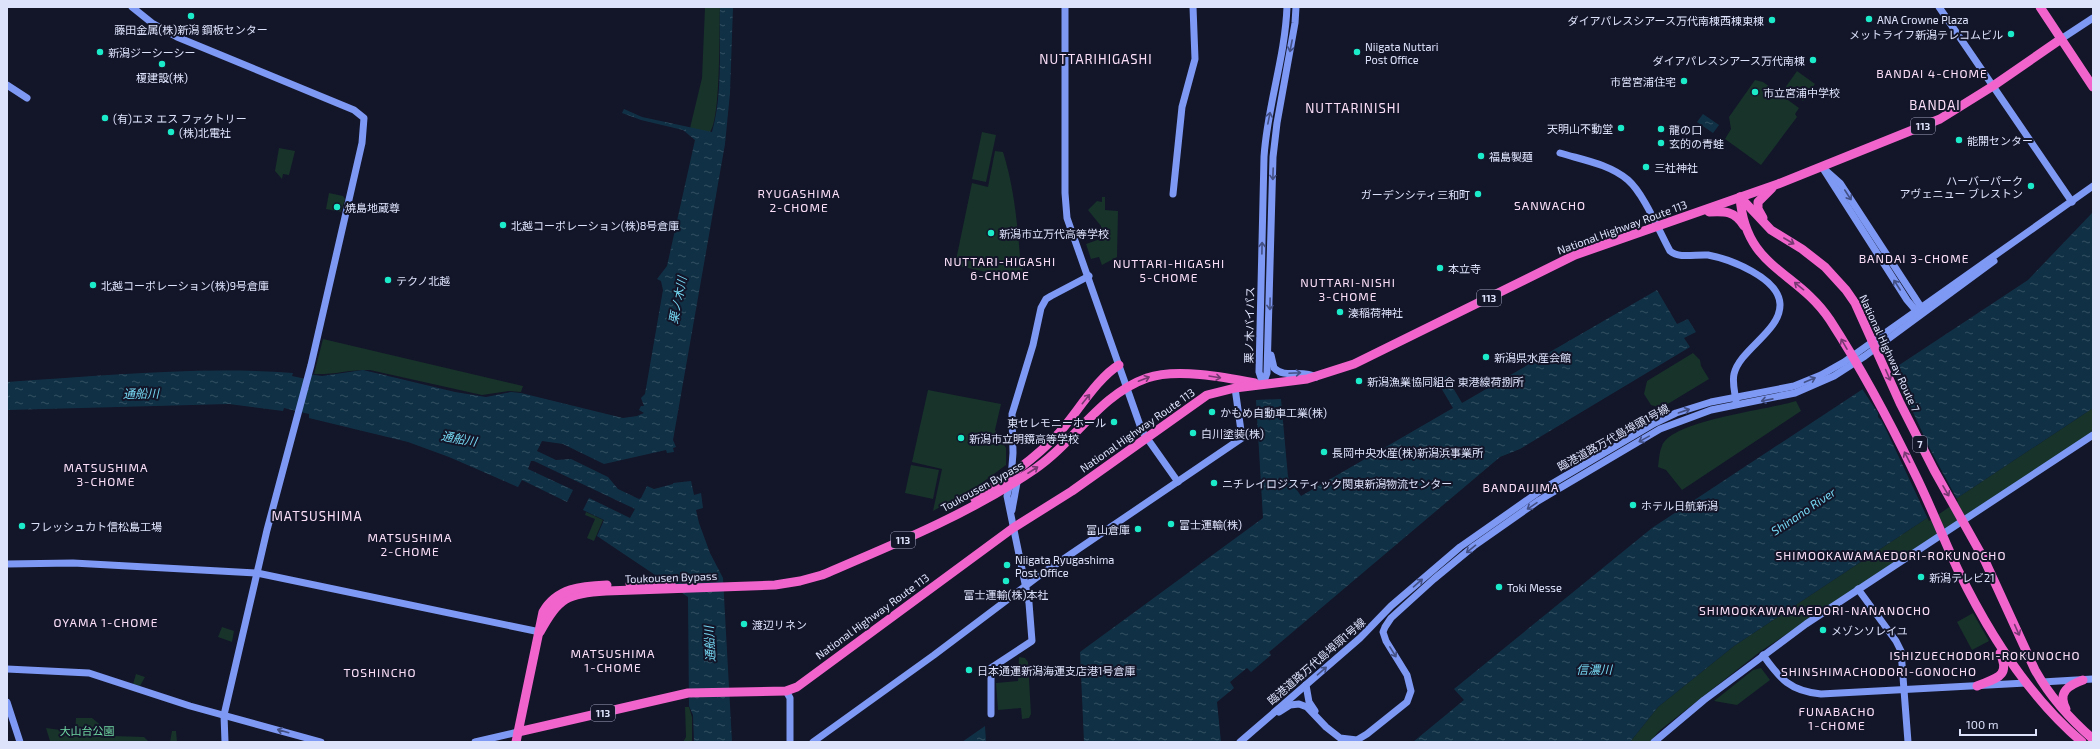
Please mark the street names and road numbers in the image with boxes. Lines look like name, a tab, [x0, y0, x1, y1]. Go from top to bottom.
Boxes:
road number: 113	[1911, 118, 1935, 134]
street label: National Highway Route 113	[1555, 197, 1689, 257]
street label: 栗ノ木バイパス	[1242, 287, 1256, 363]
road number: 113	[1477, 290, 1501, 306]
street label: National Highway Route 7	[1857, 292, 1923, 414]
street label: National Highway Route 113	[1077, 385, 1197, 475]
street label: 臨港道路万代島埠頭1号線	[1555, 401, 1671, 473]
road number: 7	[1913, 436, 1927, 452]
street label: Toukousen Bypass	[939, 458, 1026, 514]
road number: 113	[891, 532, 915, 548]
street label: Toukousen Bypass	[625, 569, 718, 585]
street label: National Highway Route 113	[813, 570, 931, 662]
street label: 臨港道路万代島埠頭1号線	[1264, 615, 1368, 707]
road number: 113	[591, 705, 615, 721]

